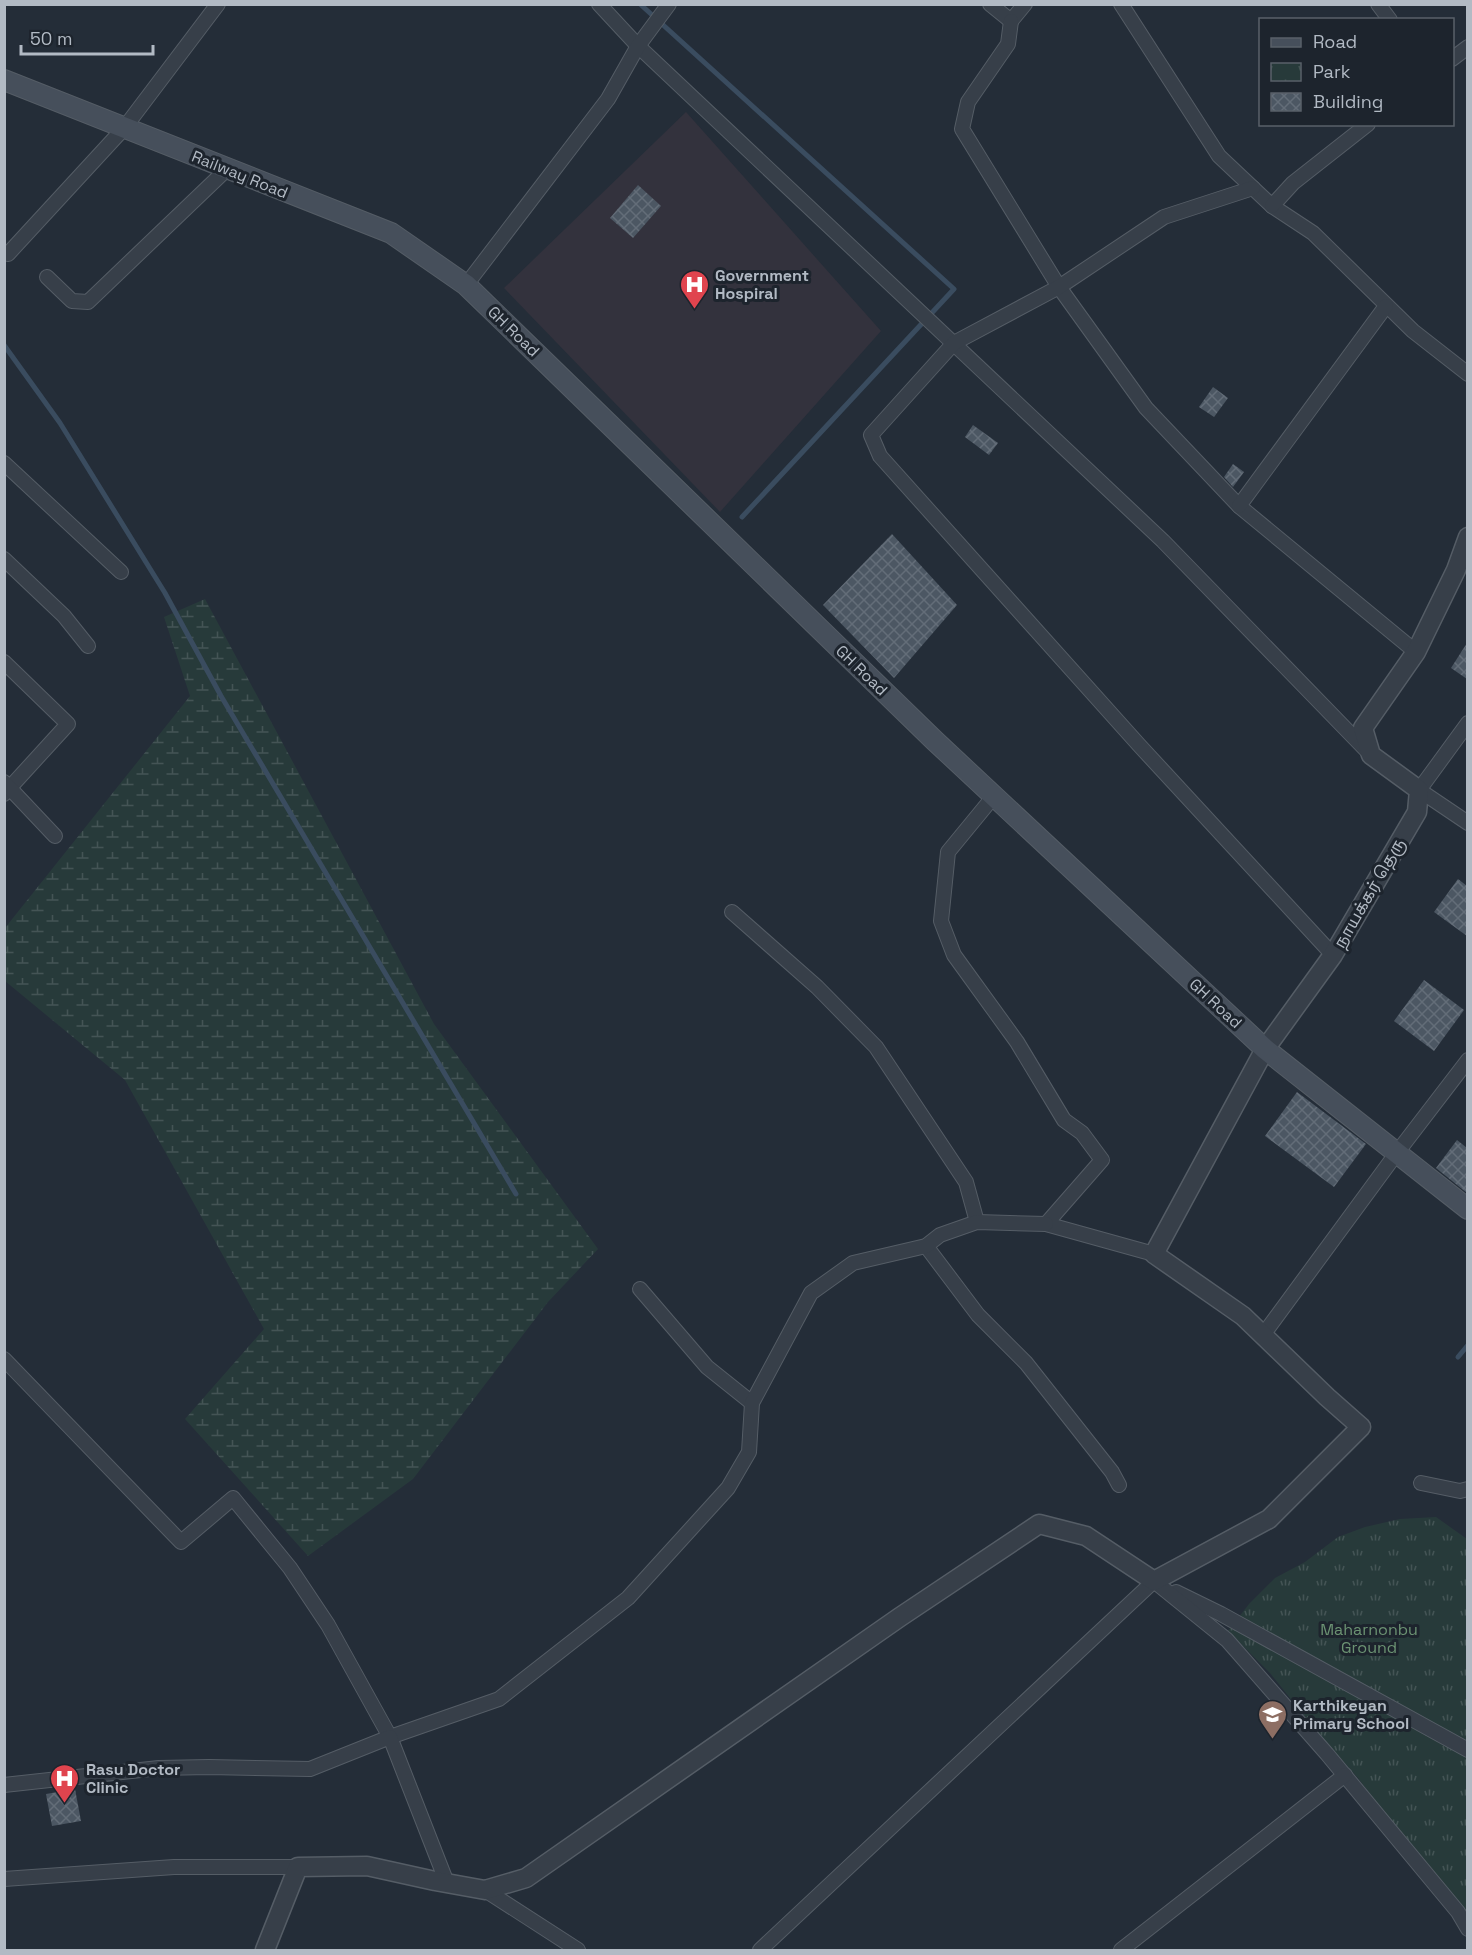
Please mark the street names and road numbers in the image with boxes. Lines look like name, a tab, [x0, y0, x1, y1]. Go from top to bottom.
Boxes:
street label: Railway Road	[189, 146, 291, 203]
street label: GH Road	[483, 301, 544, 361]
street label: GH Road	[831, 640, 892, 700]
street label: நாயக்கர் தெரு	[1329, 834, 1410, 952]
street label: GH Road	[1185, 974, 1246, 1033]

